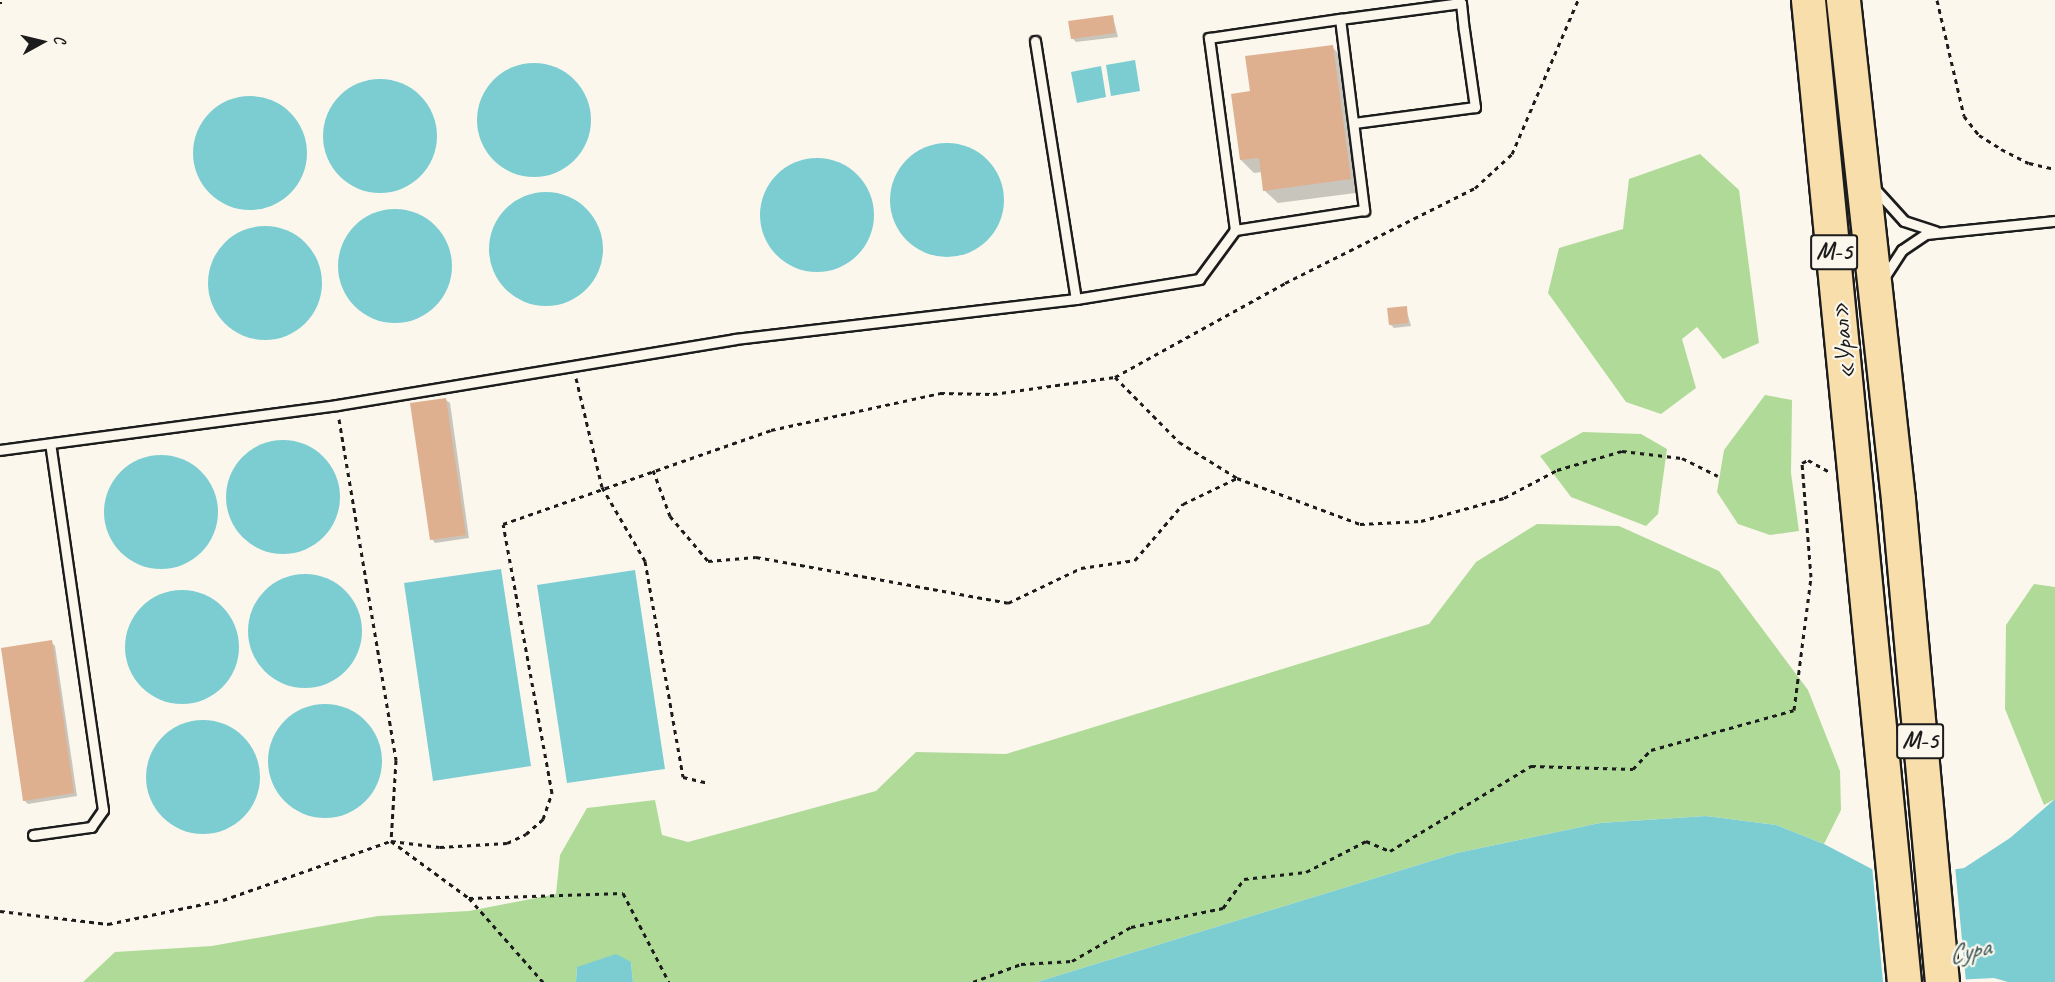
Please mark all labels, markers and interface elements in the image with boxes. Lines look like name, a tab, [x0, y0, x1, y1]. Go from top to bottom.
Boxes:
north arrow	[12, 12, 72, 72]
text: С	[49, 34, 70, 45]
road number: М-5	[1810, 231, 1858, 273]
street label: «Урал»	[1823, 301, 1863, 381]
road number: М-5	[1896, 720, 1944, 762]
water label: Сура	[1945, 930, 1993, 972]

